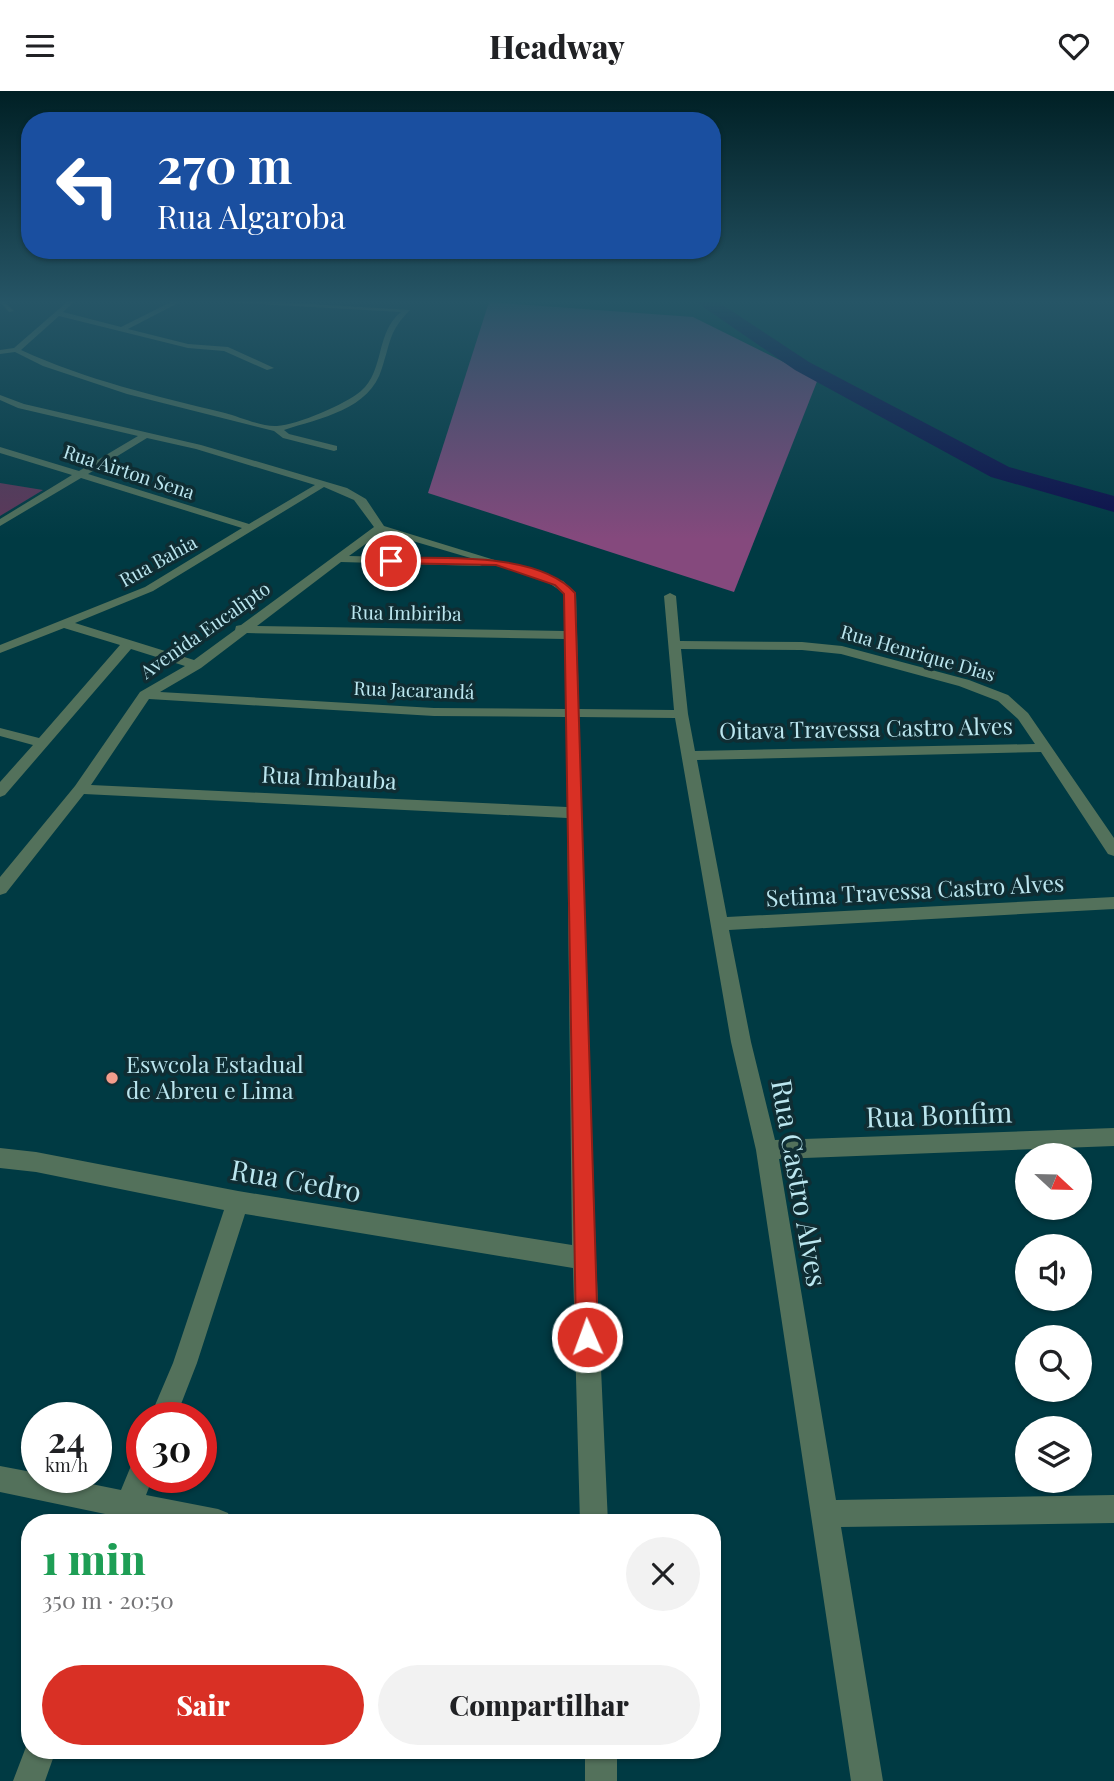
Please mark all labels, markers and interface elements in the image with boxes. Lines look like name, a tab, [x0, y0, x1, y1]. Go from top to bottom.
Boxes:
text: Headway	[489, 24, 625, 67]
icon: menu	[21, 27, 59, 65]
icon: heart	[1055, 27, 1093, 65]
text: 270 m	[157, 131, 292, 196]
icon: left	[42, 140, 133, 231]
text: Rua Algaroba	[157, 194, 346, 237]
street label: Rua Airton Sena	[60, 438, 199, 505]
street label: Rua Bahia	[114, 528, 201, 592]
pin	[361, 531, 421, 591]
icon: arrive	[372, 542, 410, 580]
street label: Avenida Eucalipto	[133, 575, 275, 684]
street label: Rua Imbiriba	[350, 598, 462, 626]
street label: Rua Henrique Dias	[838, 618, 999, 687]
street label: Rua Jacarandá	[353, 674, 475, 704]
street label: Oitava Travessa Castro Alves	[719, 709, 1013, 746]
street label: Rua Imbauba	[261, 757, 398, 796]
street label: Setima Travessa Castro Alves	[765, 866, 1065, 913]
place label: Eswcola Estadual de Abreu e Lima	[126, 1048, 304, 1105]
marker: Eswcola Estadual de Abreu e Lima	[104, 1070, 120, 1086]
street label: Rua Castro Alves	[764, 1076, 837, 1289]
street label: Rua Bonfim	[865, 1092, 1013, 1135]
north arrow	[1015, 1143, 1092, 1220]
map controls	[1015, 1143, 1092, 1493]
street label: Rua Cedro	[228, 1150, 364, 1209]
button: sound	[1015, 1234, 1092, 1311]
position arrow	[550, 1300, 624, 1374]
button: search	[1015, 1325, 1092, 1402]
speed limit sign: 30	[126, 1402, 217, 1493]
text: 24	[48, 1415, 85, 1462]
button: layers	[1015, 1416, 1092, 1493]
text: km/h	[45, 1453, 88, 1477]
text: 1 min	[42, 1530, 146, 1586]
button: close	[626, 1537, 700, 1611]
text: 350 m · 20:50	[42, 1584, 174, 1615]
button: Sair	[42, 1665, 364, 1745]
button: Compartilhar	[378, 1665, 700, 1745]

